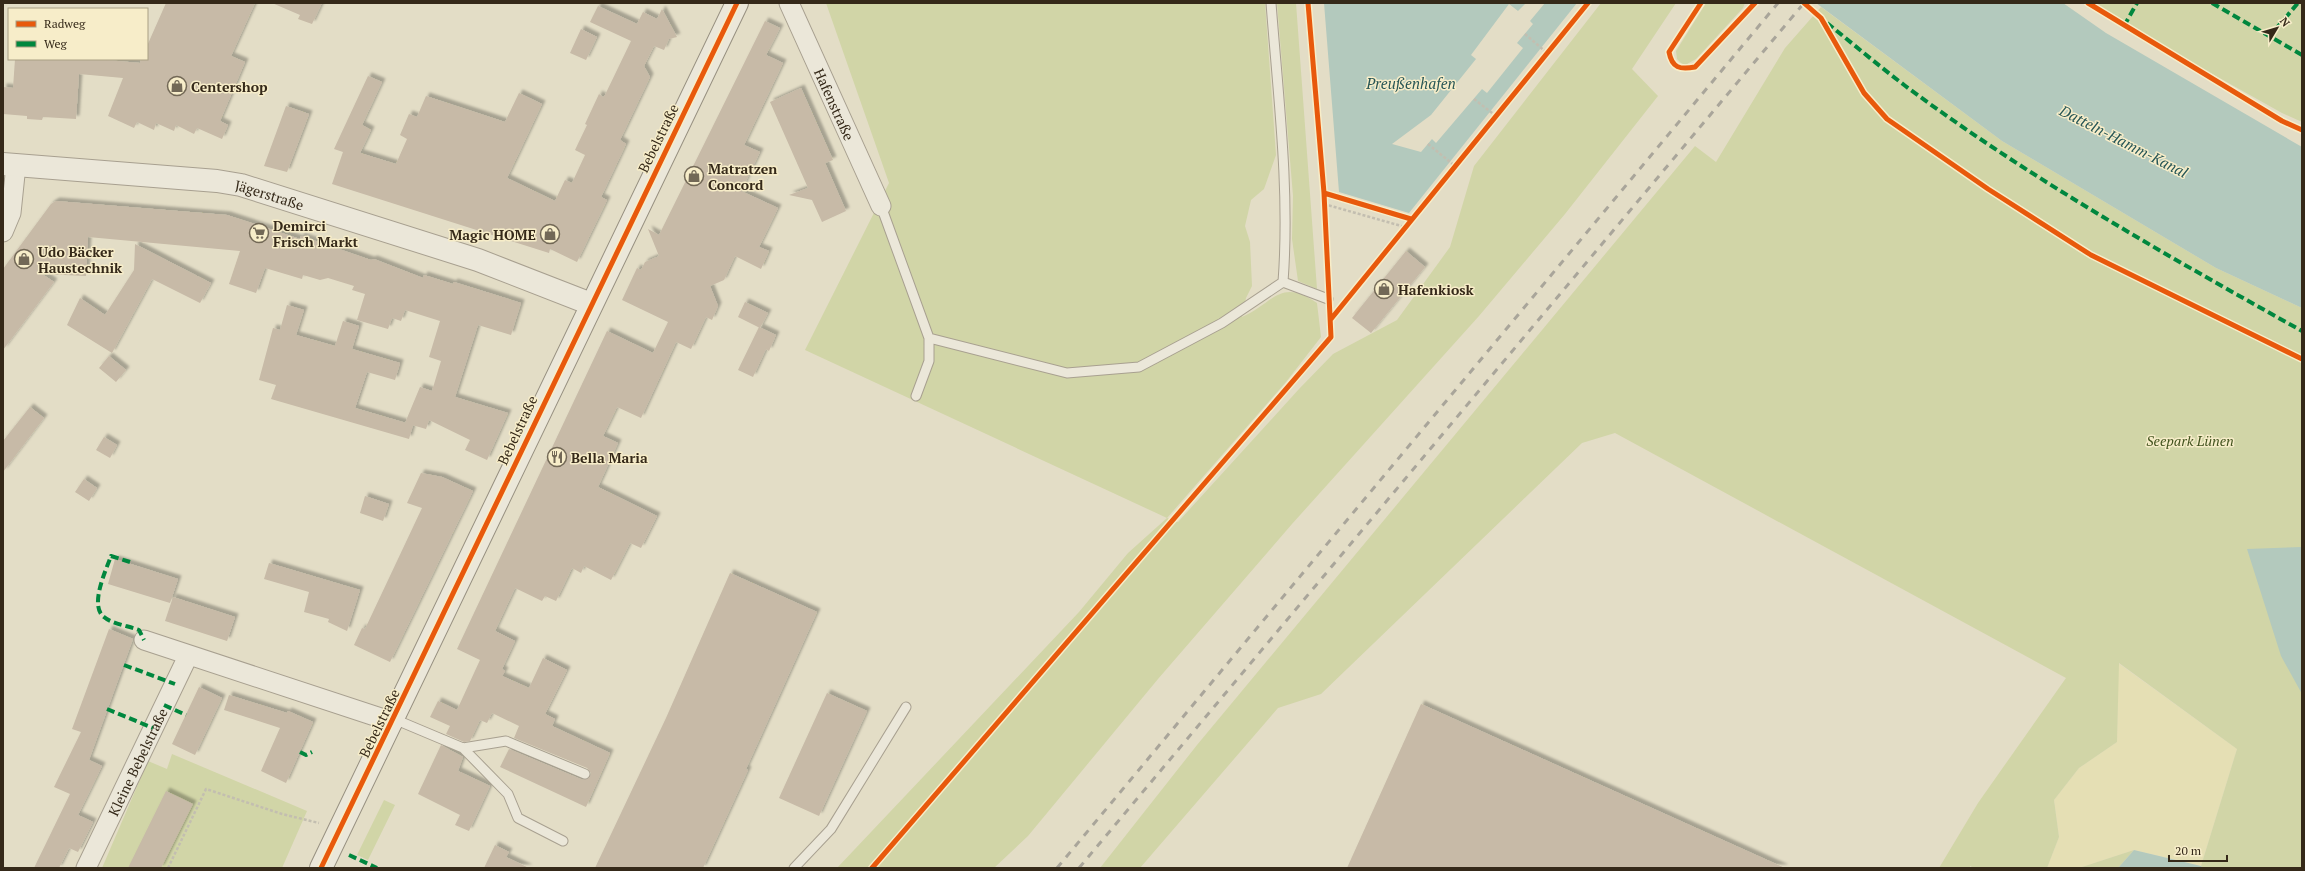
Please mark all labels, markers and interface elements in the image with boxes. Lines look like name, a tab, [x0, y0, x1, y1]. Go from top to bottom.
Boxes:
legend	[8, 8, 148, 60]
north arrow	[2257, 8, 2297, 48]
text: N	[2277, 14, 2293, 30]
text: Radweg	[44, 16, 86, 31]
text: Weg	[44, 36, 67, 51]
street label: Hafenstraße	[810, 65, 859, 143]
water label: Preußenhafen	[1365, 73, 1456, 93]
shop icon: Centershop	[166, 75, 188, 97]
place label: Centershop	[191, 77, 268, 96]
street label: Bebelstraße	[633, 100, 683, 176]
water label: Datteln-Hamm-Kanal	[2056, 100, 2192, 182]
place label: Matratzen Concord	[708, 159, 777, 194]
shop icon: Matratzen Concord	[683, 165, 705, 187]
street label: Jägerstraße	[234, 175, 306, 214]
place label: Demirci Frisch Markt	[273, 216, 359, 251]
supermarket icon: Demirci Frisch Markt	[248, 222, 270, 244]
shop icon: Magic HOME	[539, 223, 561, 245]
place label: Magic HOME	[449, 225, 536, 244]
place label: Udo Bäcker Haustechnik	[38, 242, 123, 277]
shop icon: Udo Bäcker Haustechnik	[13, 248, 35, 270]
shop icon: Hafenkiosk	[1373, 278, 1395, 300]
place label: Hafenkiosk	[1398, 280, 1475, 299]
street label: Bebelstraße	[493, 392, 541, 468]
park label: Seepark Lünen	[2146, 431, 2234, 450]
restaurant icon: Bella Maria	[546, 446, 568, 468]
place label: Bella Maria	[571, 448, 648, 467]
street label: Bebelstraße	[354, 685, 404, 761]
street label: Kleine Bebelstraße	[103, 705, 171, 819]
scale bar	[2169, 837, 2227, 863]
text: 20 m	[2175, 843, 2202, 858]

